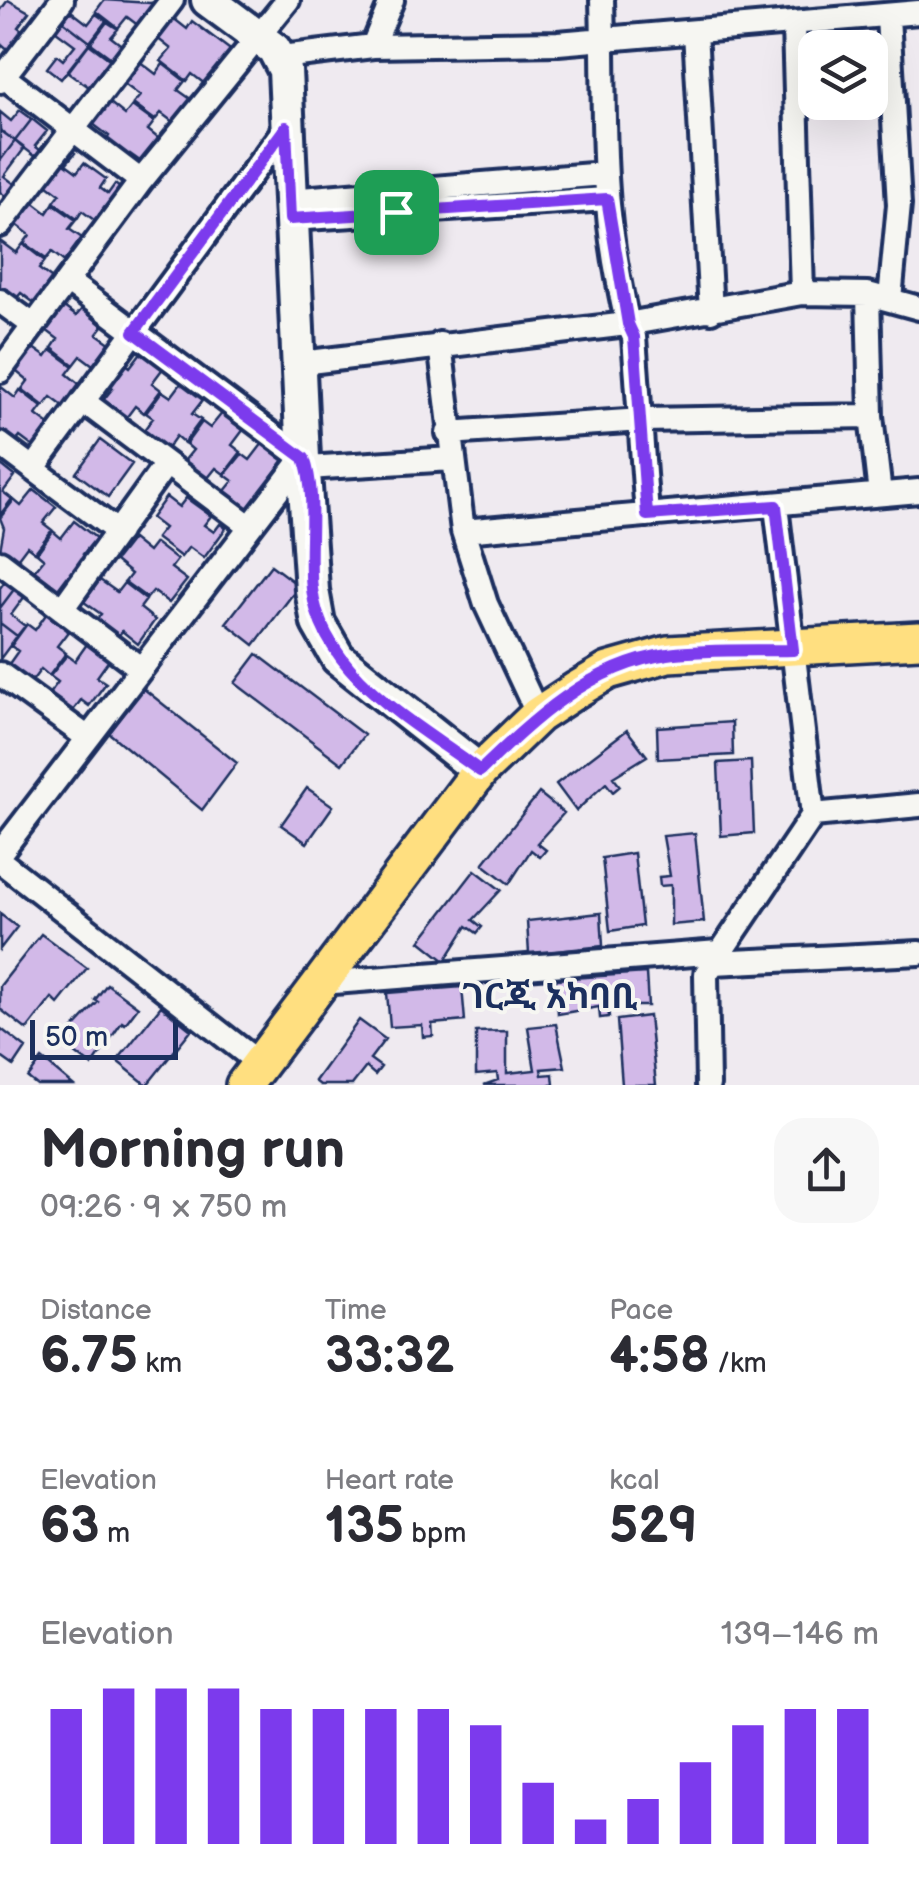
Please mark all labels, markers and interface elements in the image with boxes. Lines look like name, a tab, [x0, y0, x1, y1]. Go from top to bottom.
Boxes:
map controls	[798, 30, 888, 120]
button: layers	[798, 30, 888, 120]
pin	[354, 170, 439, 255]
icon: arrive	[369, 185, 424, 240]
district label: ገርጂ አካባቢ	[463, 976, 637, 1019]
scale bar	[30, 1015, 178, 1060]
text: 50 m	[45, 1021, 108, 1054]
text: Morning run	[40, 1117, 345, 1184]
button: share	[774, 1118, 879, 1223]
text: 09:26 · 9 × 750 m	[40, 1188, 287, 1227]
text: Distance	[40, 1294, 152, 1327]
text: Time	[325, 1294, 387, 1327]
text: Pace	[609, 1294, 673, 1327]
text: 6.75	[40, 1327, 138, 1387]
text: 33:32	[325, 1327, 454, 1387]
text: 4:58	[609, 1327, 710, 1387]
text: km	[138, 1347, 182, 1380]
text: /km	[710, 1347, 767, 1380]
text: Elevation	[40, 1464, 157, 1497]
text: Heart rate	[325, 1464, 454, 1497]
text: kcal	[609, 1464, 660, 1497]
text: 63	[40, 1497, 100, 1557]
text: 135	[325, 1497, 404, 1557]
text: 529	[609, 1497, 697, 1557]
text: m	[100, 1517, 130, 1550]
text: bpm	[404, 1517, 467, 1550]
text: Elevation	[40, 1615, 173, 1654]
text: 139–146 m	[721, 1615, 879, 1654]

